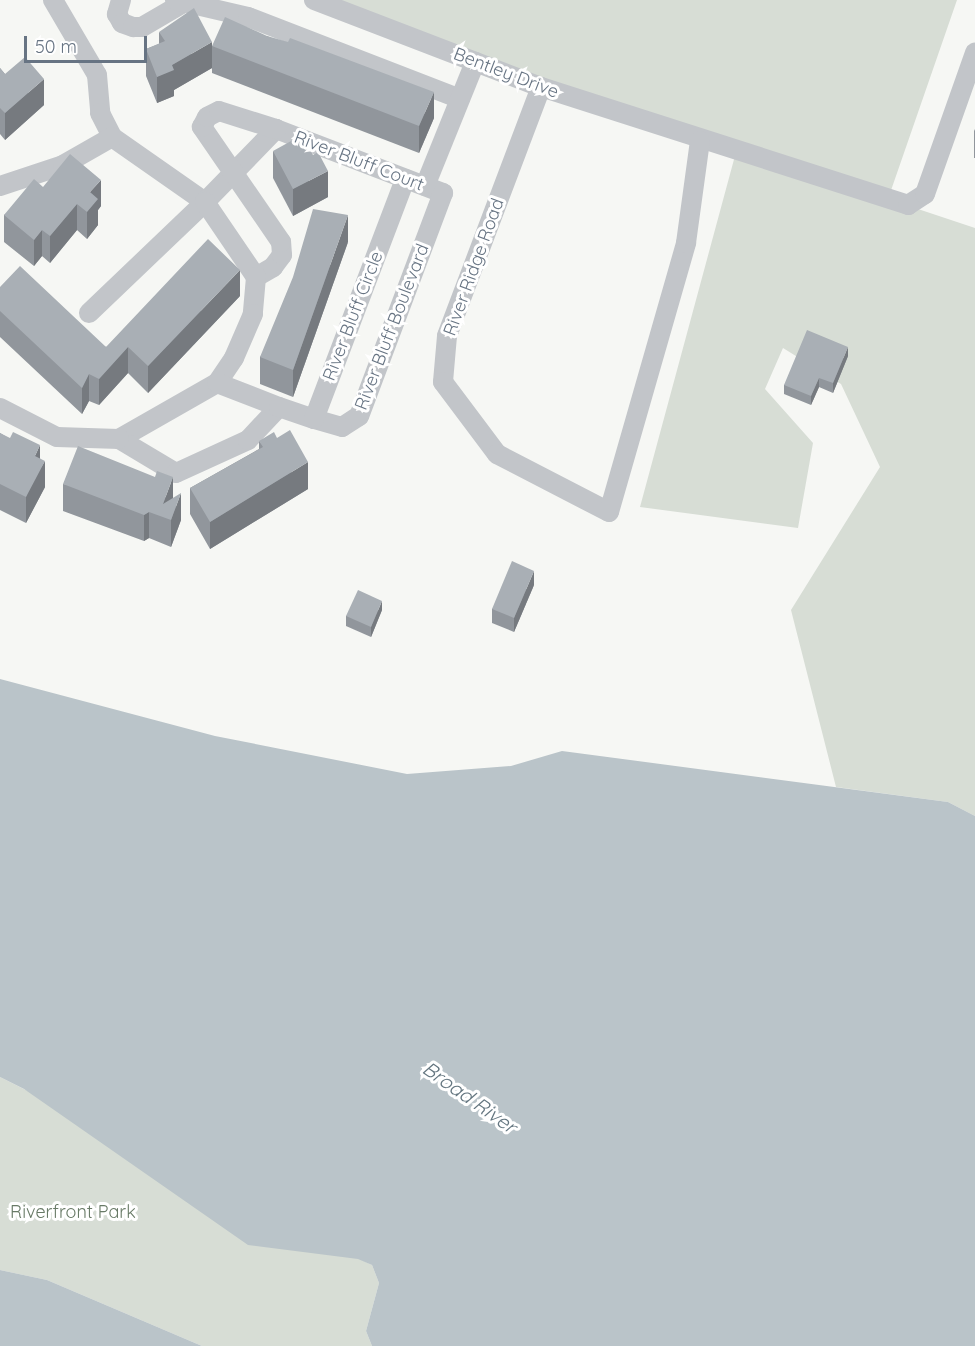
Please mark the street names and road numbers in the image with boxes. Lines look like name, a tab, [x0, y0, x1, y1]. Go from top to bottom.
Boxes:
street label: Bentley Drive	[450, 43, 562, 103]
street label: River Bluff Court	[291, 126, 427, 196]
street label: River Ridge Road	[439, 195, 509, 339]
street label: River Bluff Boulevard	[350, 241, 434, 413]
street label: River Bluff Circle	[318, 248, 388, 384]

